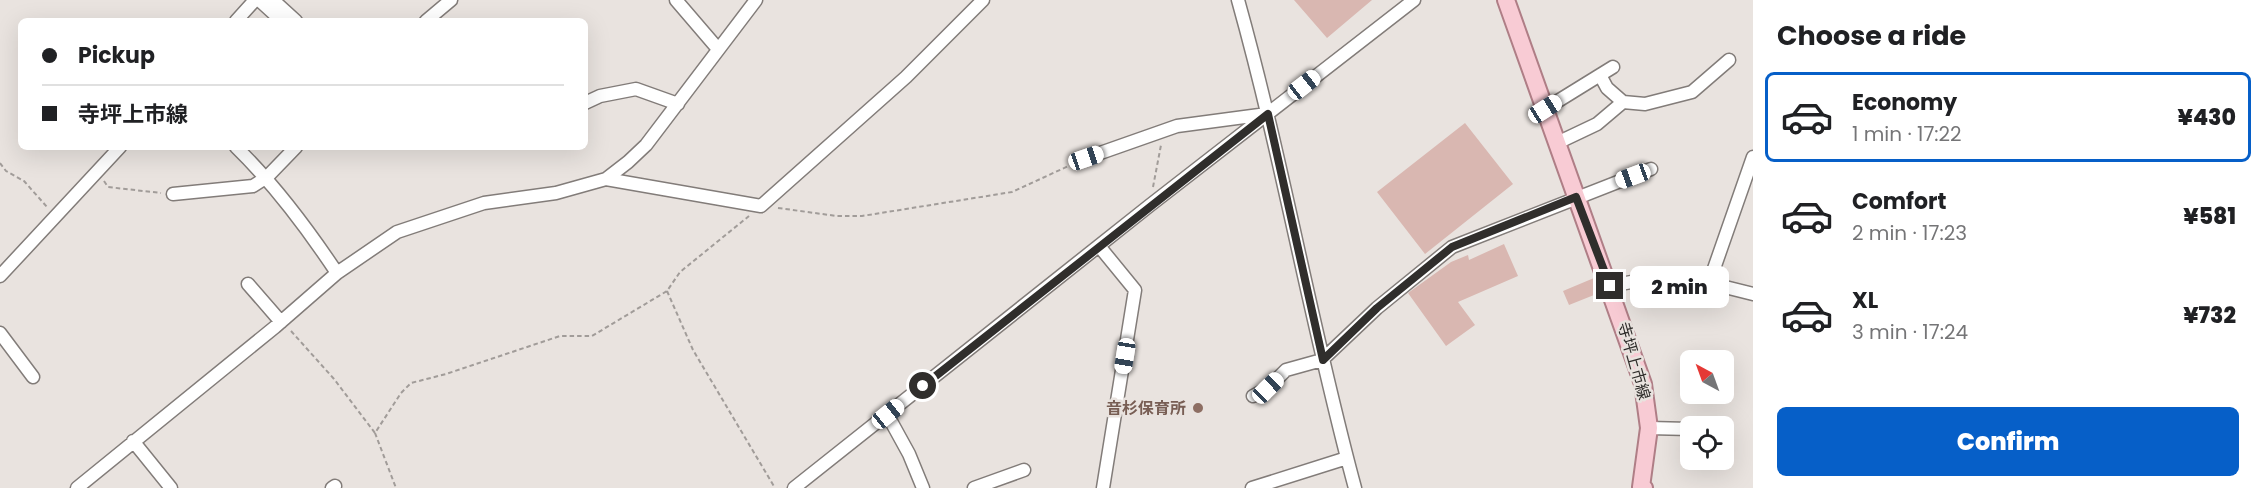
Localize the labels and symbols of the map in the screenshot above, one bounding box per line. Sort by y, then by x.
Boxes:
car [1284,67,1324,103]
car [1525,92,1565,126]
car [1066,144,1106,172]
car [1613,161,1653,191]
callout: 2 min [1631,265,1730,307]
route end [1596,272,1623,299]
street label: 寺坪上市線 [1612,319,1656,403]
car [1113,337,1137,375]
north arrow [1680,350,1734,404]
car [1249,369,1287,407]
route start [909,372,936,399]
car [868,396,908,432]
place label: 音杉保育所 [1106,397,1186,420]
marker: 音杉保育所 [1191,401,1205,415]

